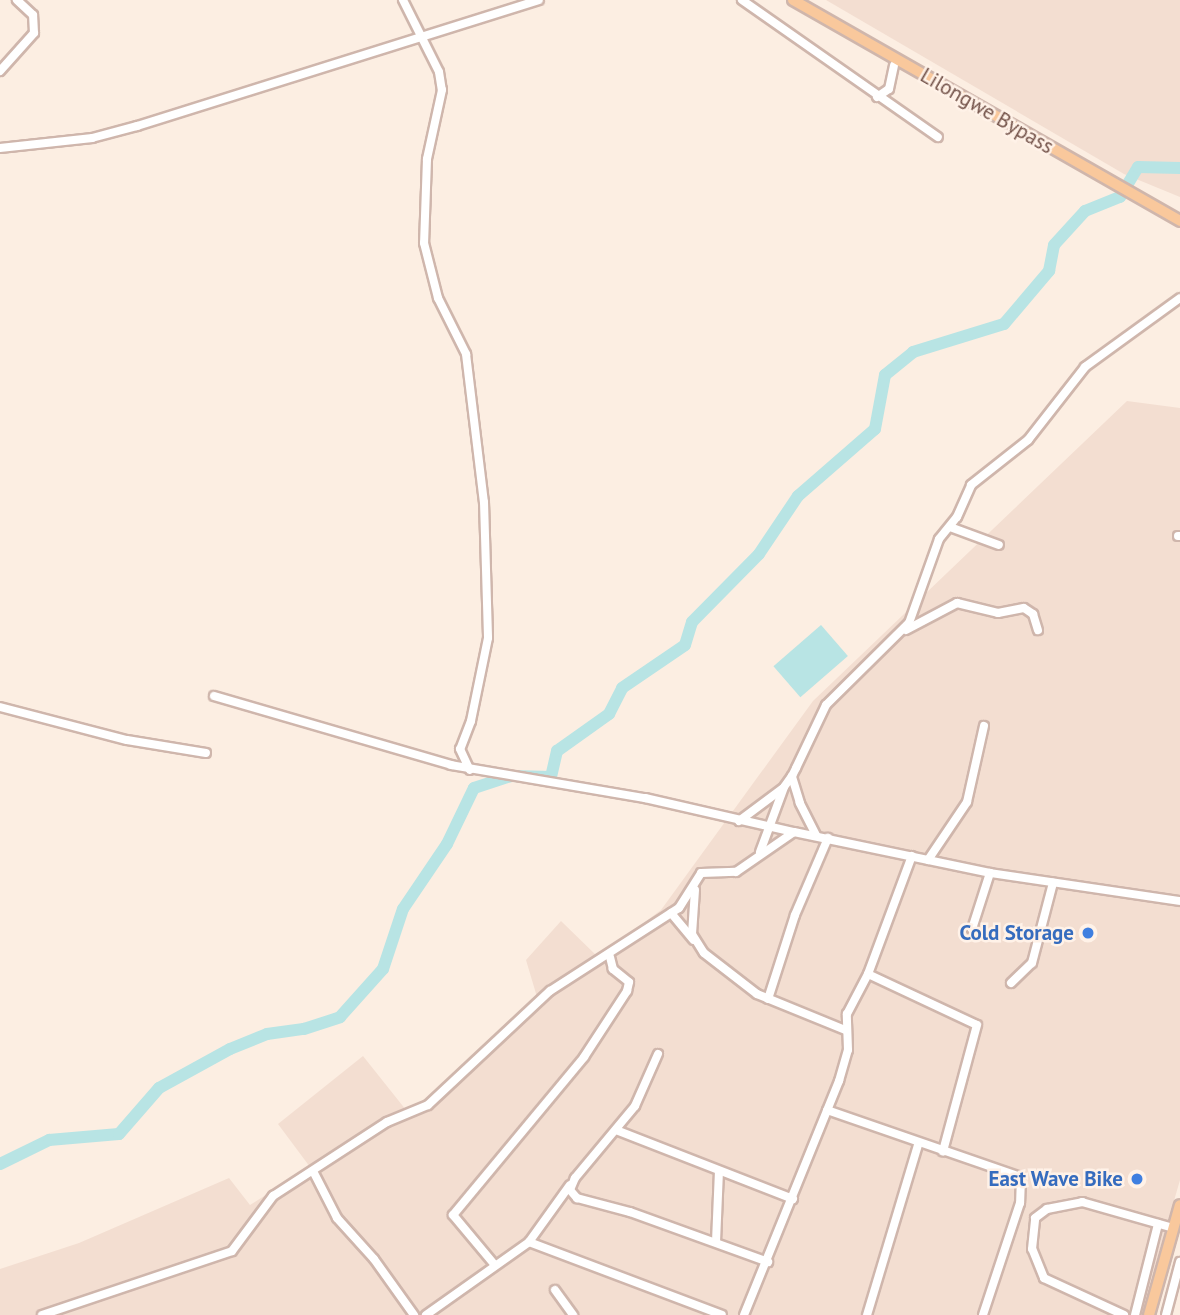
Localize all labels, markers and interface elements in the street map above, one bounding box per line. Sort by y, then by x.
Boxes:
street label: Lilongwe Bypass [916,63,1058,159]
place label: Cold Storage [960,920,1074,946]
marker: Cold Storage [1080,925,1096,941]
place label: East Wave Bike [988,1166,1123,1192]
marker: East Wave Bike [1129,1171,1145,1187]

